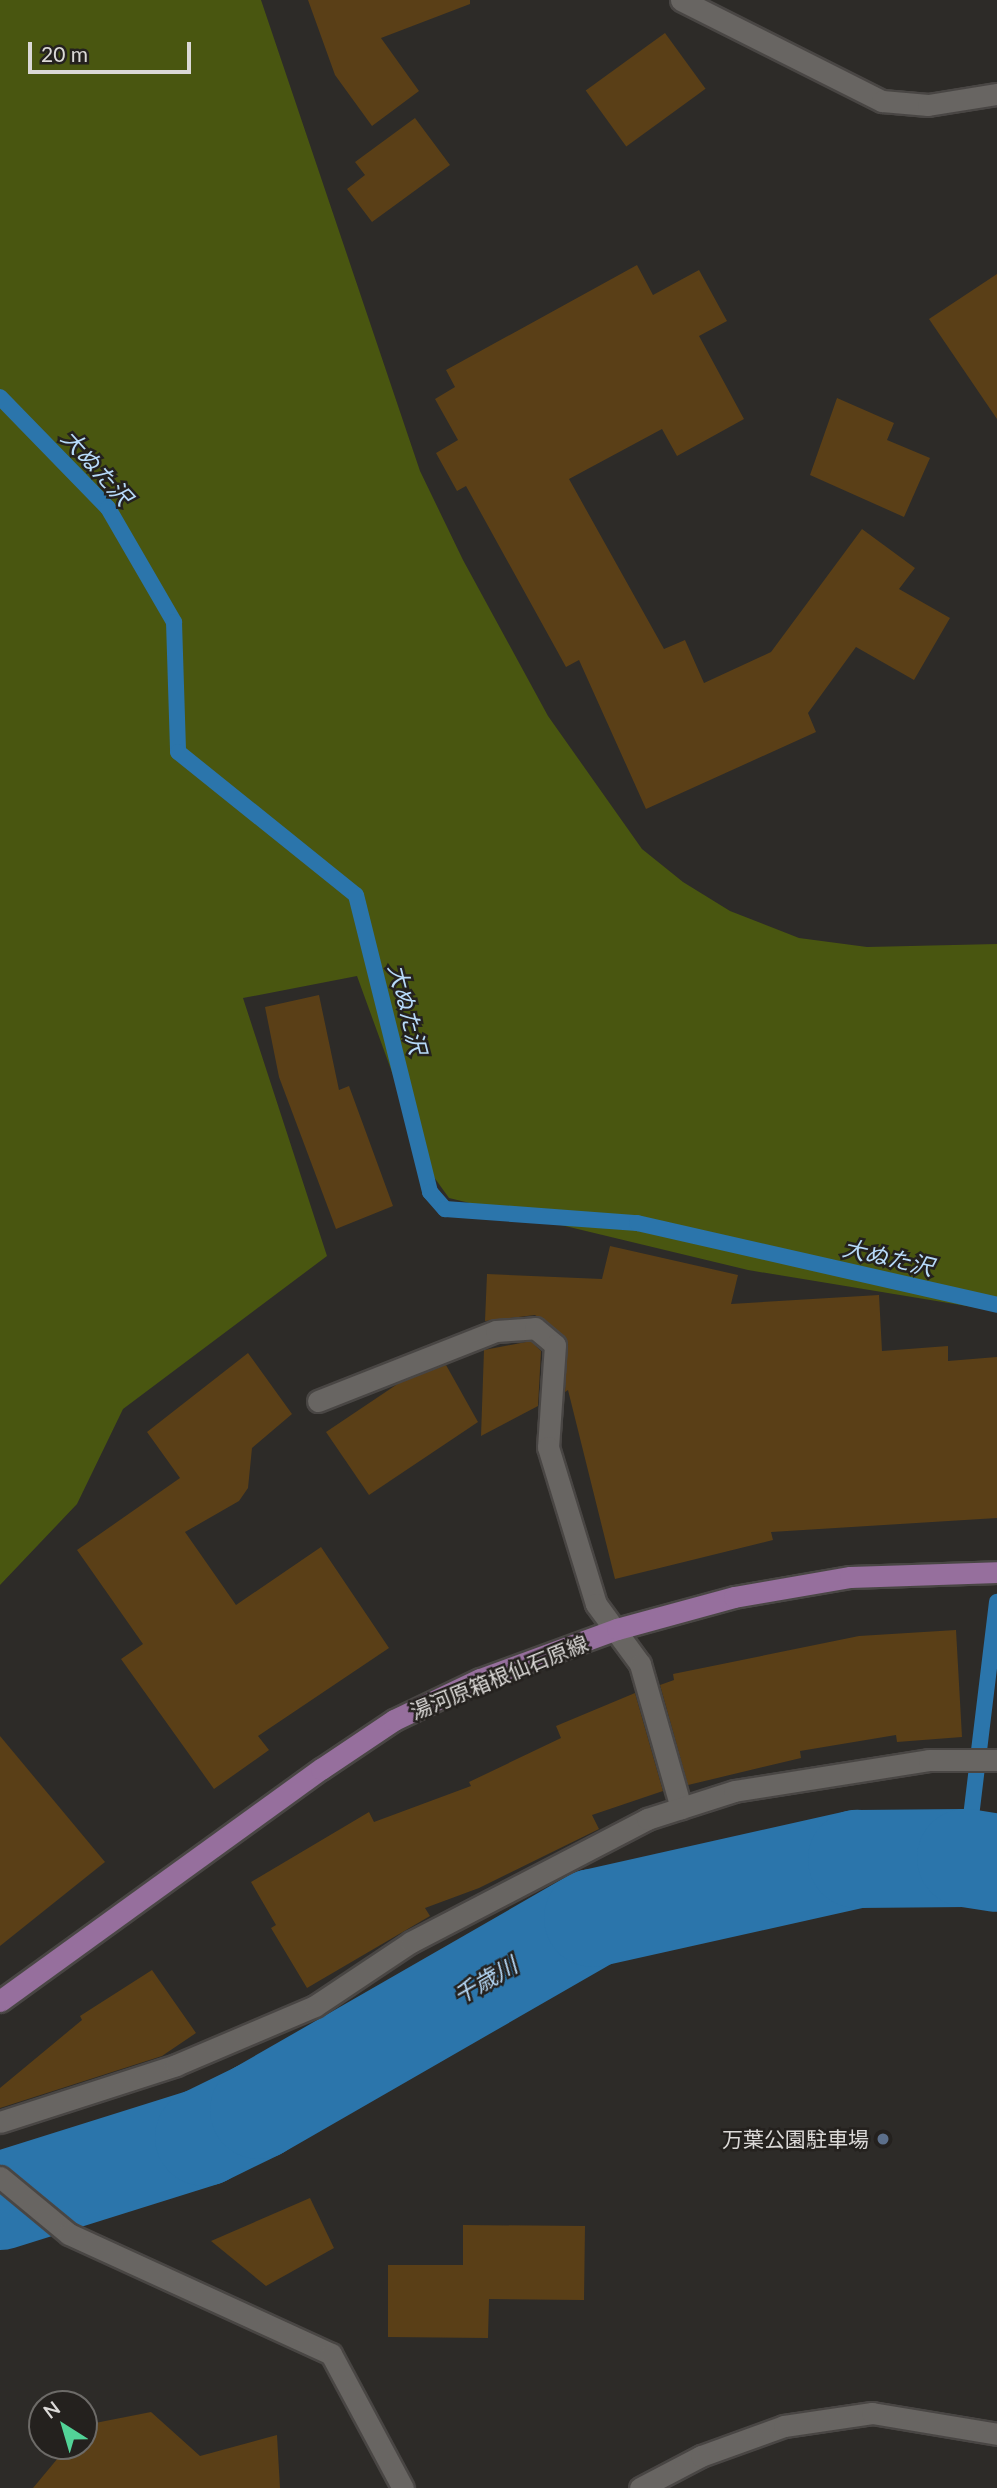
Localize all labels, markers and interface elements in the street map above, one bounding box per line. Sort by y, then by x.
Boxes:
scale bar [32,28,194,72]
text: 20 m [41,41,88,66]
water label: 大ぬた沢 [56,424,138,510]
water label: 大ぬた沢 [383,961,433,1057]
water label: 大ぬた沢 [840,1233,936,1281]
street label: 湯河原箱根仙石原線 [407,1630,591,1724]
water label: 千歳川 [448,1951,522,2009]
place label: 万葉公園駐車場 [722,2126,869,2152]
marker: 万葉公園駐車場 [875,2131,891,2147]
north arrow [28,2390,98,2460]
text: N [38,2396,64,2423]

